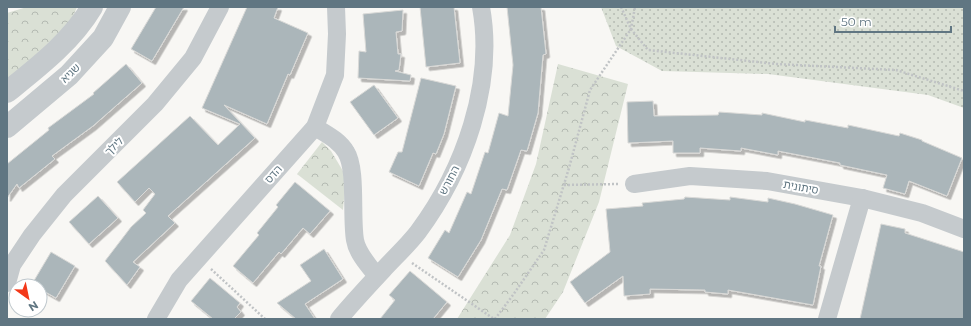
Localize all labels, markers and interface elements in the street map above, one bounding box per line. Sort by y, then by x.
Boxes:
scale bar [835,8,951,34]
text: 50 m [841,14,872,29]
street label: שגיא [57,60,83,86]
street label: לילך [102,134,126,158]
street label: הדס [261,162,285,186]
street label: החורש [436,163,463,197]
street label: סיתונית [782,177,820,197]
north arrow [8,278,48,318]
text: N [26,298,41,315]

